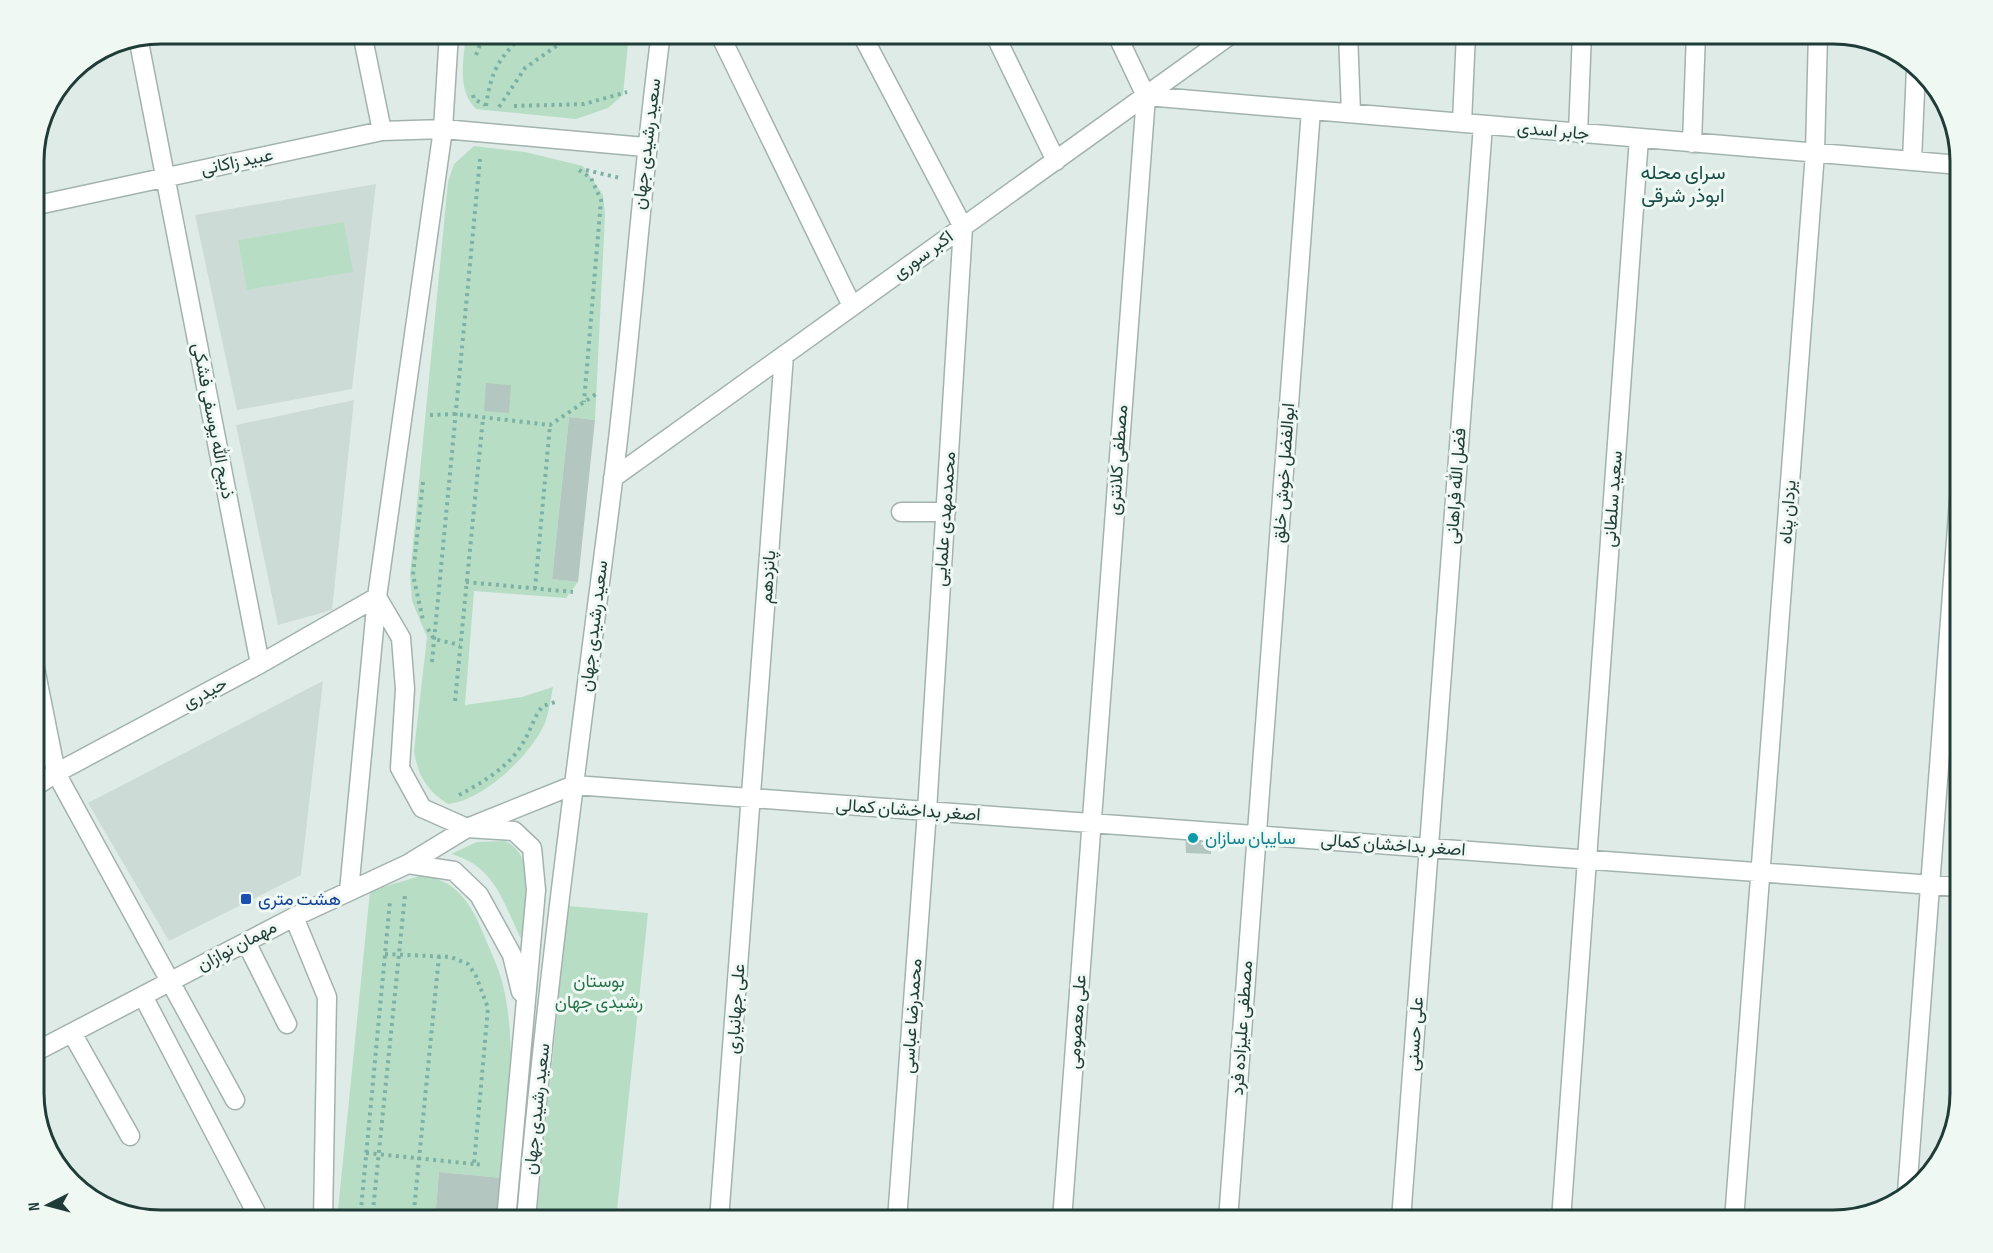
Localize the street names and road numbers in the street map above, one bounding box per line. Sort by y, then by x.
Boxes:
street label: سعید رشیدی جهان [629,77,665,211]
street label: جابر اسدی [1516,117,1590,145]
street label: عبید زاکانی [199,144,275,180]
street label: اکبر سوری [889,226,957,284]
street label: ذبیح الله یوسفی فشکی [187,341,239,501]
street label: ابوالفضل خوش خلق [1269,402,1299,544]
street label: مصطفی کلانتری [1104,404,1132,516]
street label: فضل الله فراهانی [1440,427,1471,545]
street label: سعید سلطانی [1599,450,1627,548]
street label: محمدمهدی علمایی [930,451,960,587]
street label: یزدان پناه [1775,479,1802,545]
street label: پانزدهم [756,550,781,605]
street label: سعید رشیدی جهان [576,559,612,693]
street label: حیدری [179,673,231,713]
street label: اصغر بداخشان کمالی [835,794,981,826]
street label: اصغر بداخشان کمالی [1320,829,1466,861]
street label: مهمان نوازان [194,916,280,976]
street label: محمدرضا عباسی [898,958,926,1074]
street label: مصطفی علیزاده فرد [1227,960,1257,1096]
street label: علی جهانیاری [722,963,750,1055]
street label: علی معصومی [1063,974,1091,1070]
street label: علی حسنی [1402,996,1428,1072]
street label: سعید رشیدی جهان [520,1042,554,1176]

